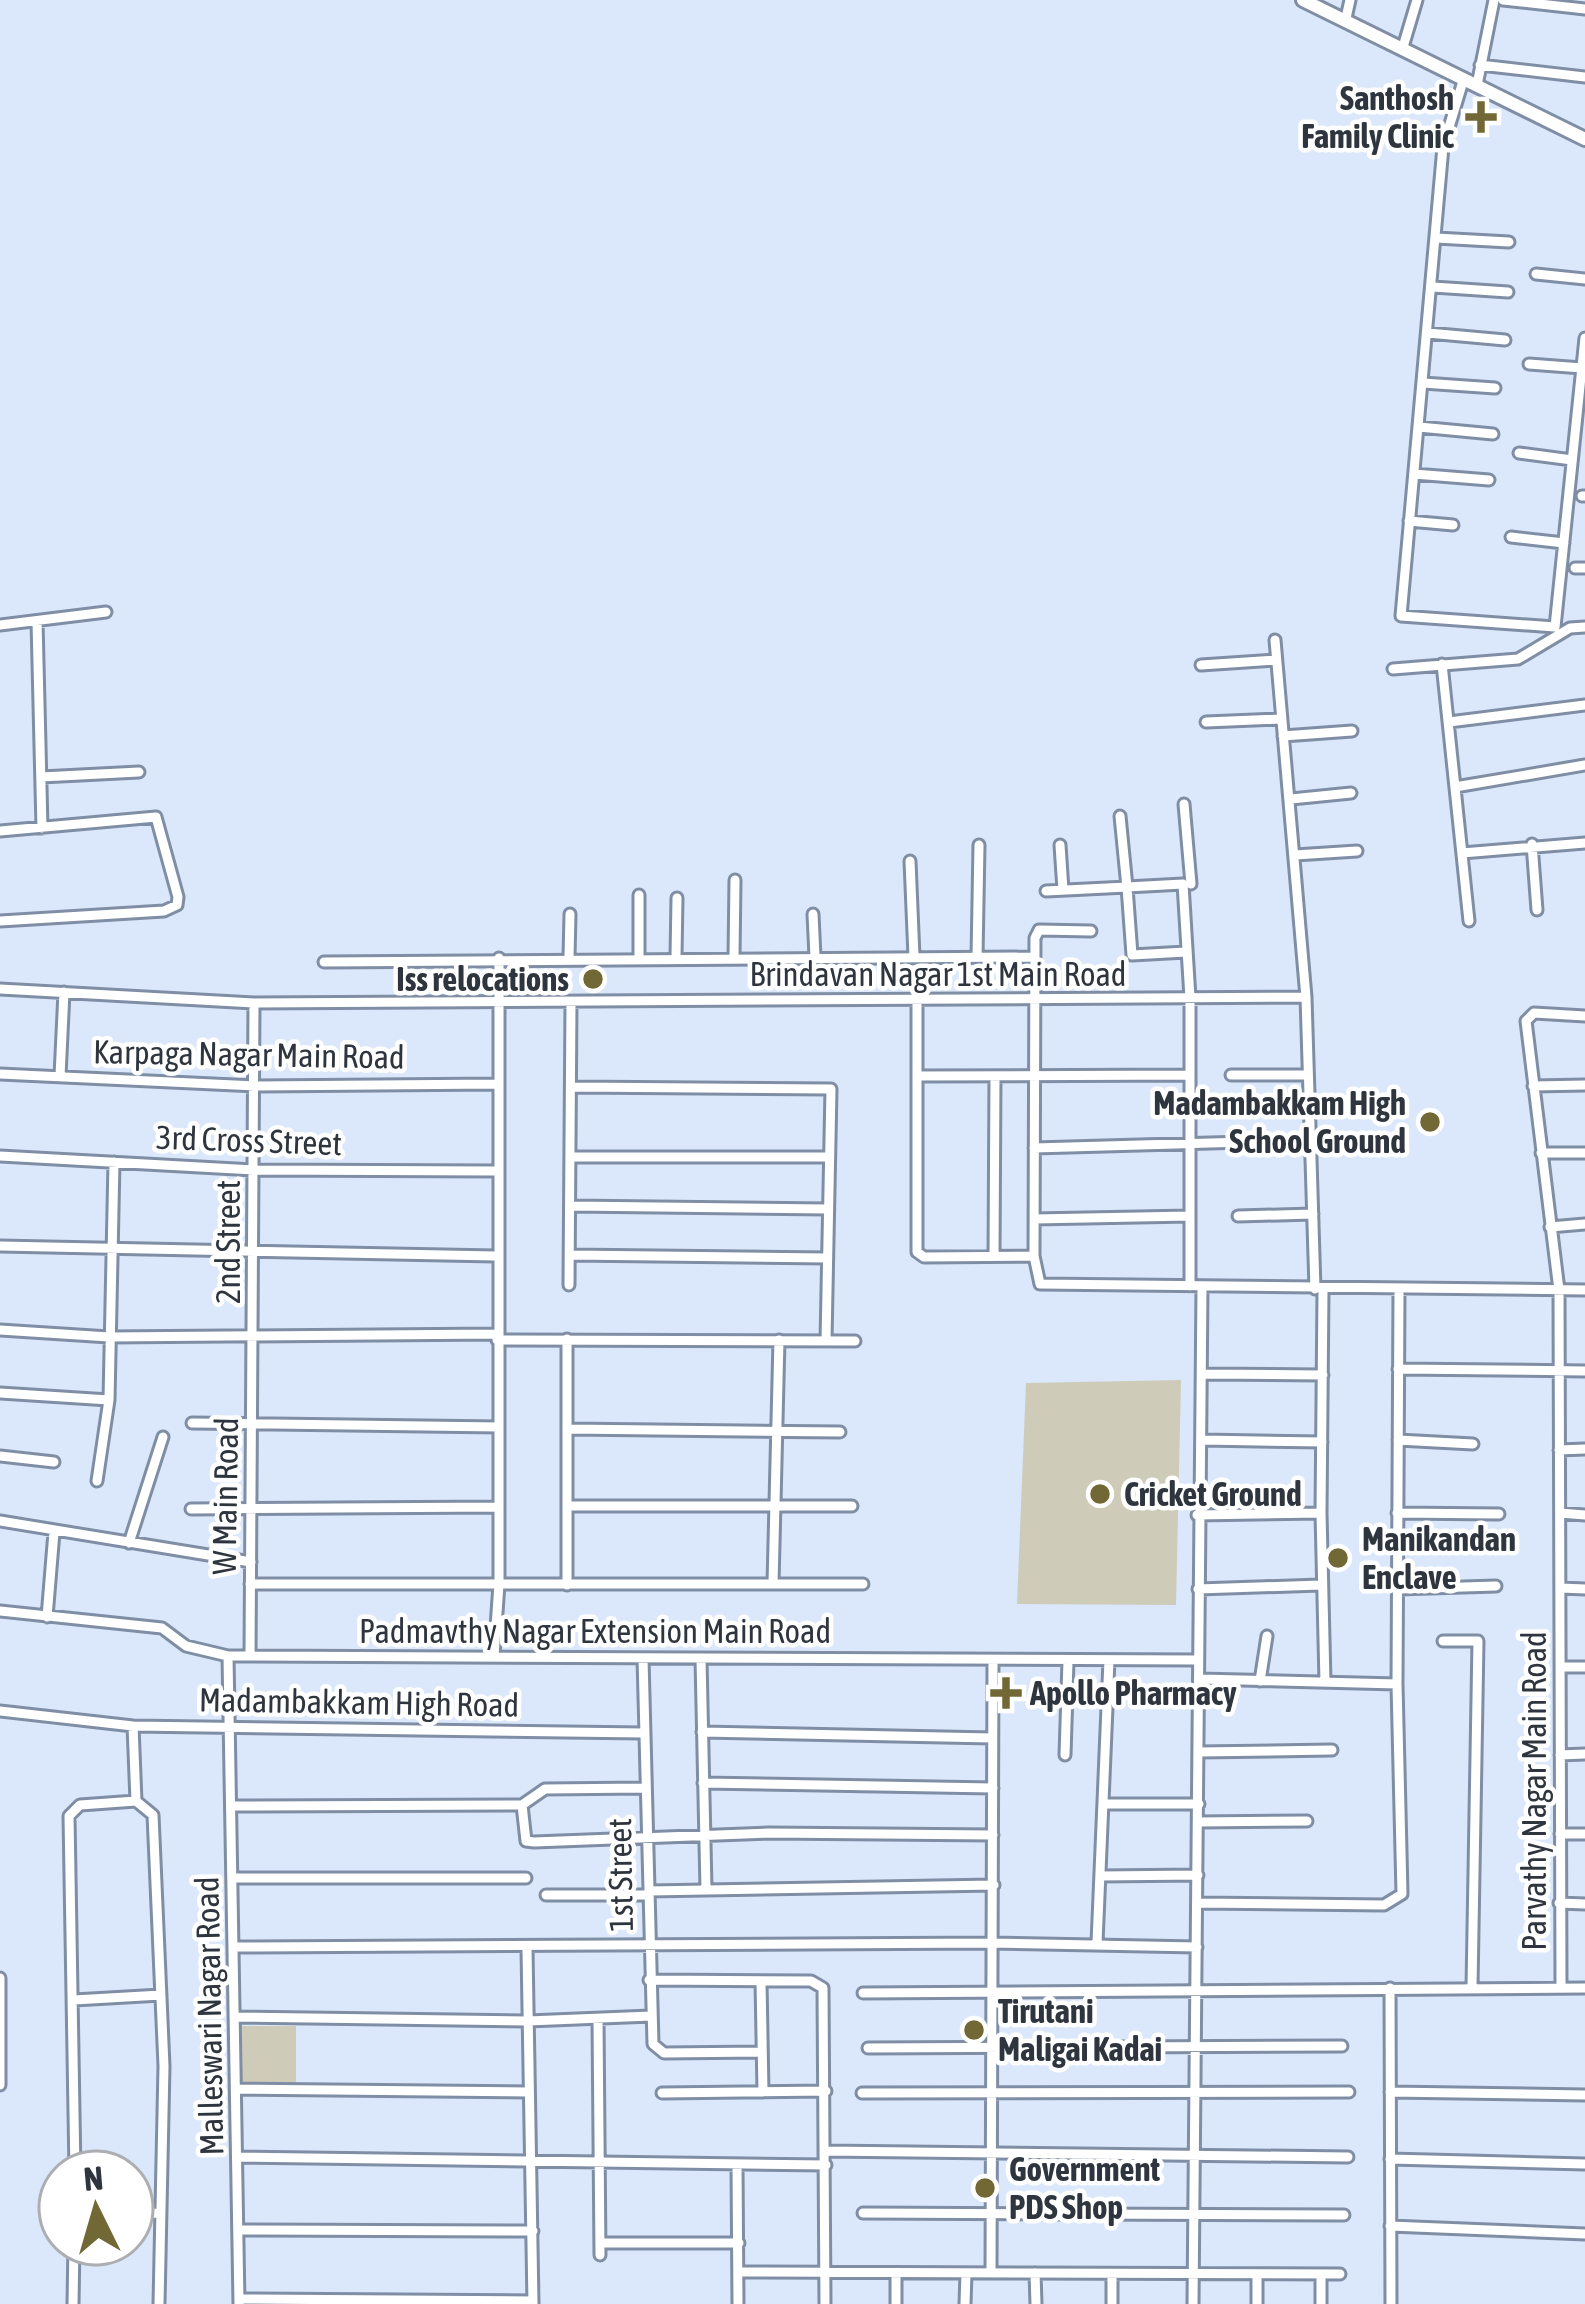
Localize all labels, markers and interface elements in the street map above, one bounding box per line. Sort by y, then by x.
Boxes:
place label: Santhosh Family Clinic [1301,79,1455,155]
marker: Santhosh Family Clinic [1465,101,1497,133]
street label: Brindavan Nagar 1st Main Road [750,955,1126,993]
place label: Iss relocations [396,960,569,998]
marker: Iss relocations [580,966,606,992]
street label: Karpaga Nagar Main Road [93,1032,405,1076]
place label: Madambakkam High School Ground [1153,1084,1406,1160]
marker: Madambakkam High School Ground [1417,1109,1443,1135]
street label: 3rd Cross Street [156,1118,342,1162]
street label: 2nd Street [209,1180,247,1304]
street label: W Main Road [205,1417,245,1575]
place label: Cricket Ground [1124,1475,1302,1513]
marker: Cricket Ground [1087,1481,1113,1507]
place label: Manikandan Enclave [1362,1520,1516,1596]
marker: Manikandan Enclave [1325,1545,1351,1571]
street label: Padmavthy Nagar Extension Main Road [359,1612,831,1650]
street label: Parvathy Nagar Main Road [1515,1631,1553,1951]
place label: Apollo Pharmacy [1029,1674,1237,1712]
street label: Madambakkam High Road [199,1680,519,1724]
marker: Apollo Pharmacy [993,1680,1019,1706]
street label: 1st Street [600,1818,640,1932]
street label: Malleswari Nagar Road [188,1876,230,2156]
place label: Tirutani Maligai Kadai [998,1992,1162,2068]
marker: Tirutani Maligai Kadai [961,2017,987,2043]
north arrow [36,2148,156,2268]
place label: Government PDS Shop [1009,2150,1160,2226]
text: N [82,2158,105,2198]
marker: Government PDS Shop [972,2175,998,2201]

